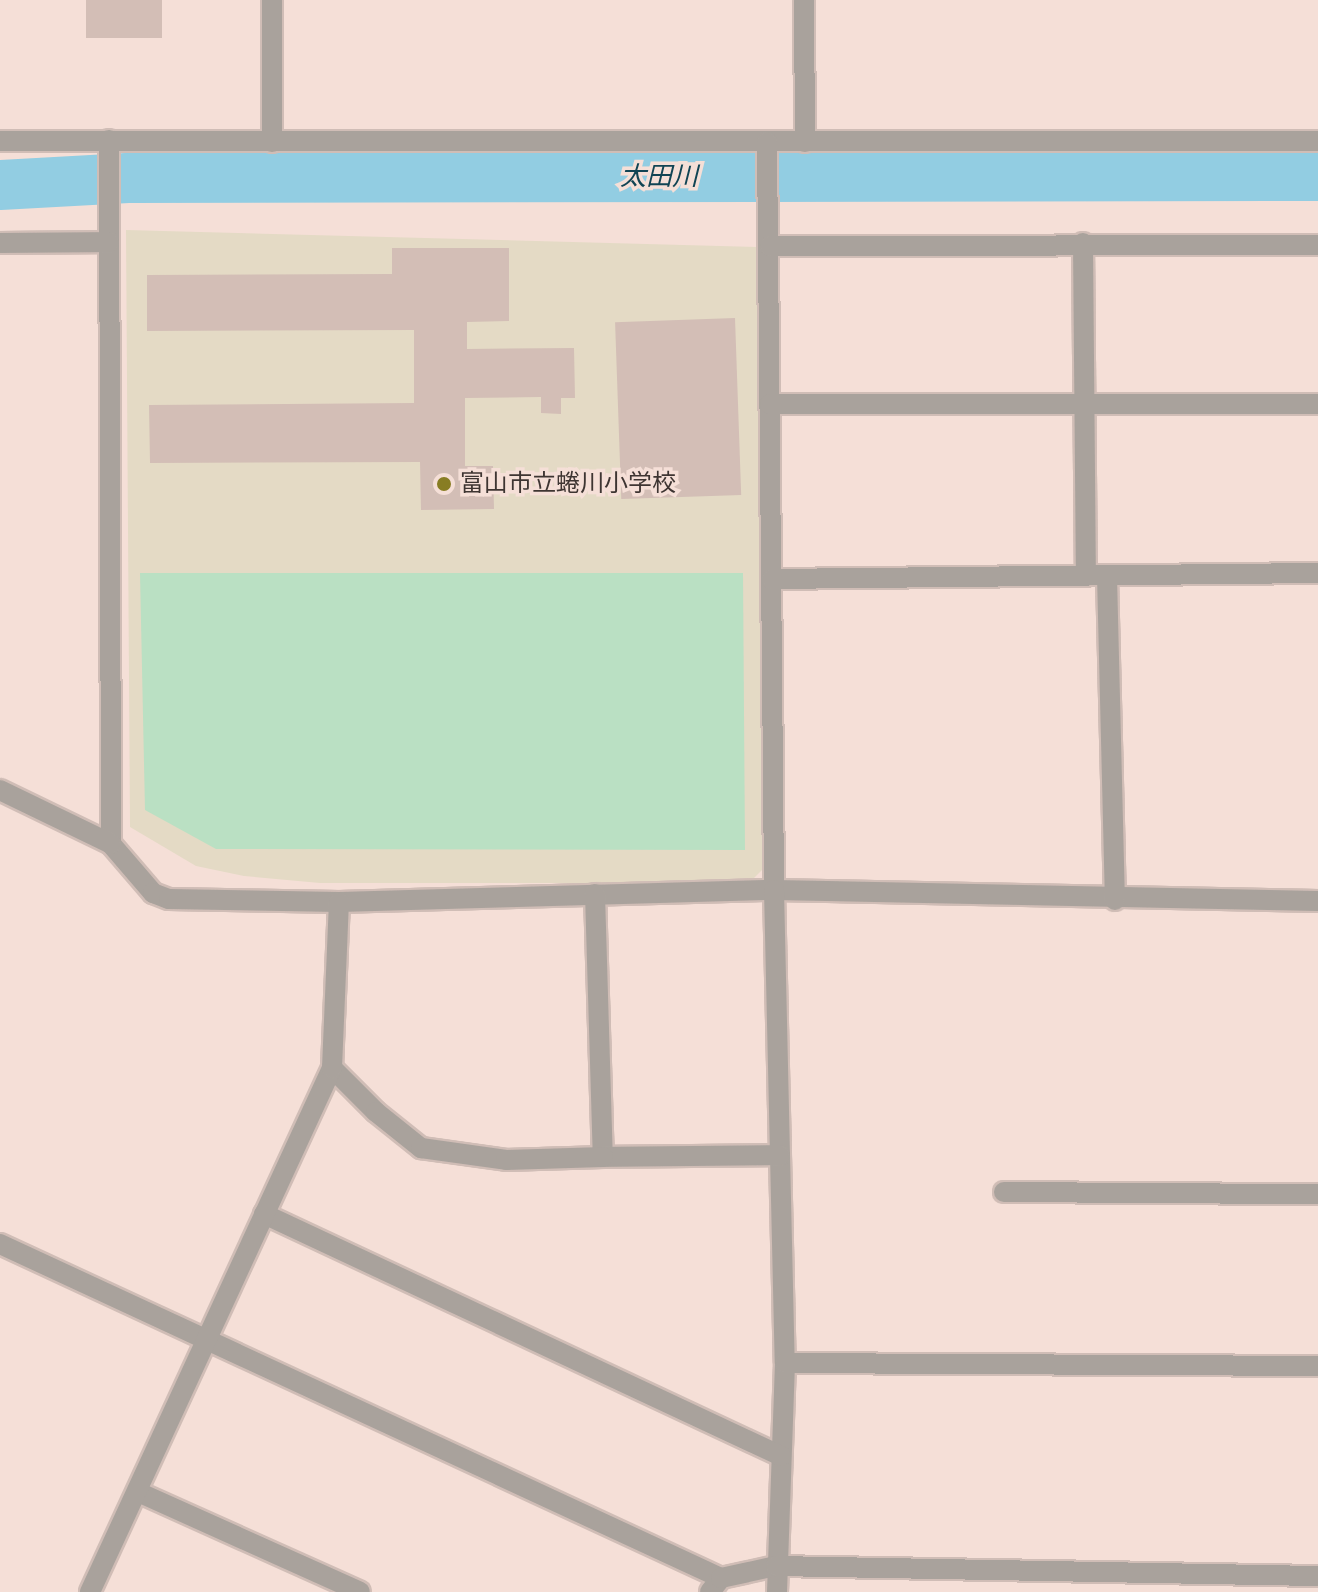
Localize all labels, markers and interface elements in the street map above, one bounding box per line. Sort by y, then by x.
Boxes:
water label: 太田川 [620,161,698,193]
place label: 富山市立蜷川小学校 [460,470,676,498]
marker: 富山市立蜷川小学校 [435,475,453,493]

